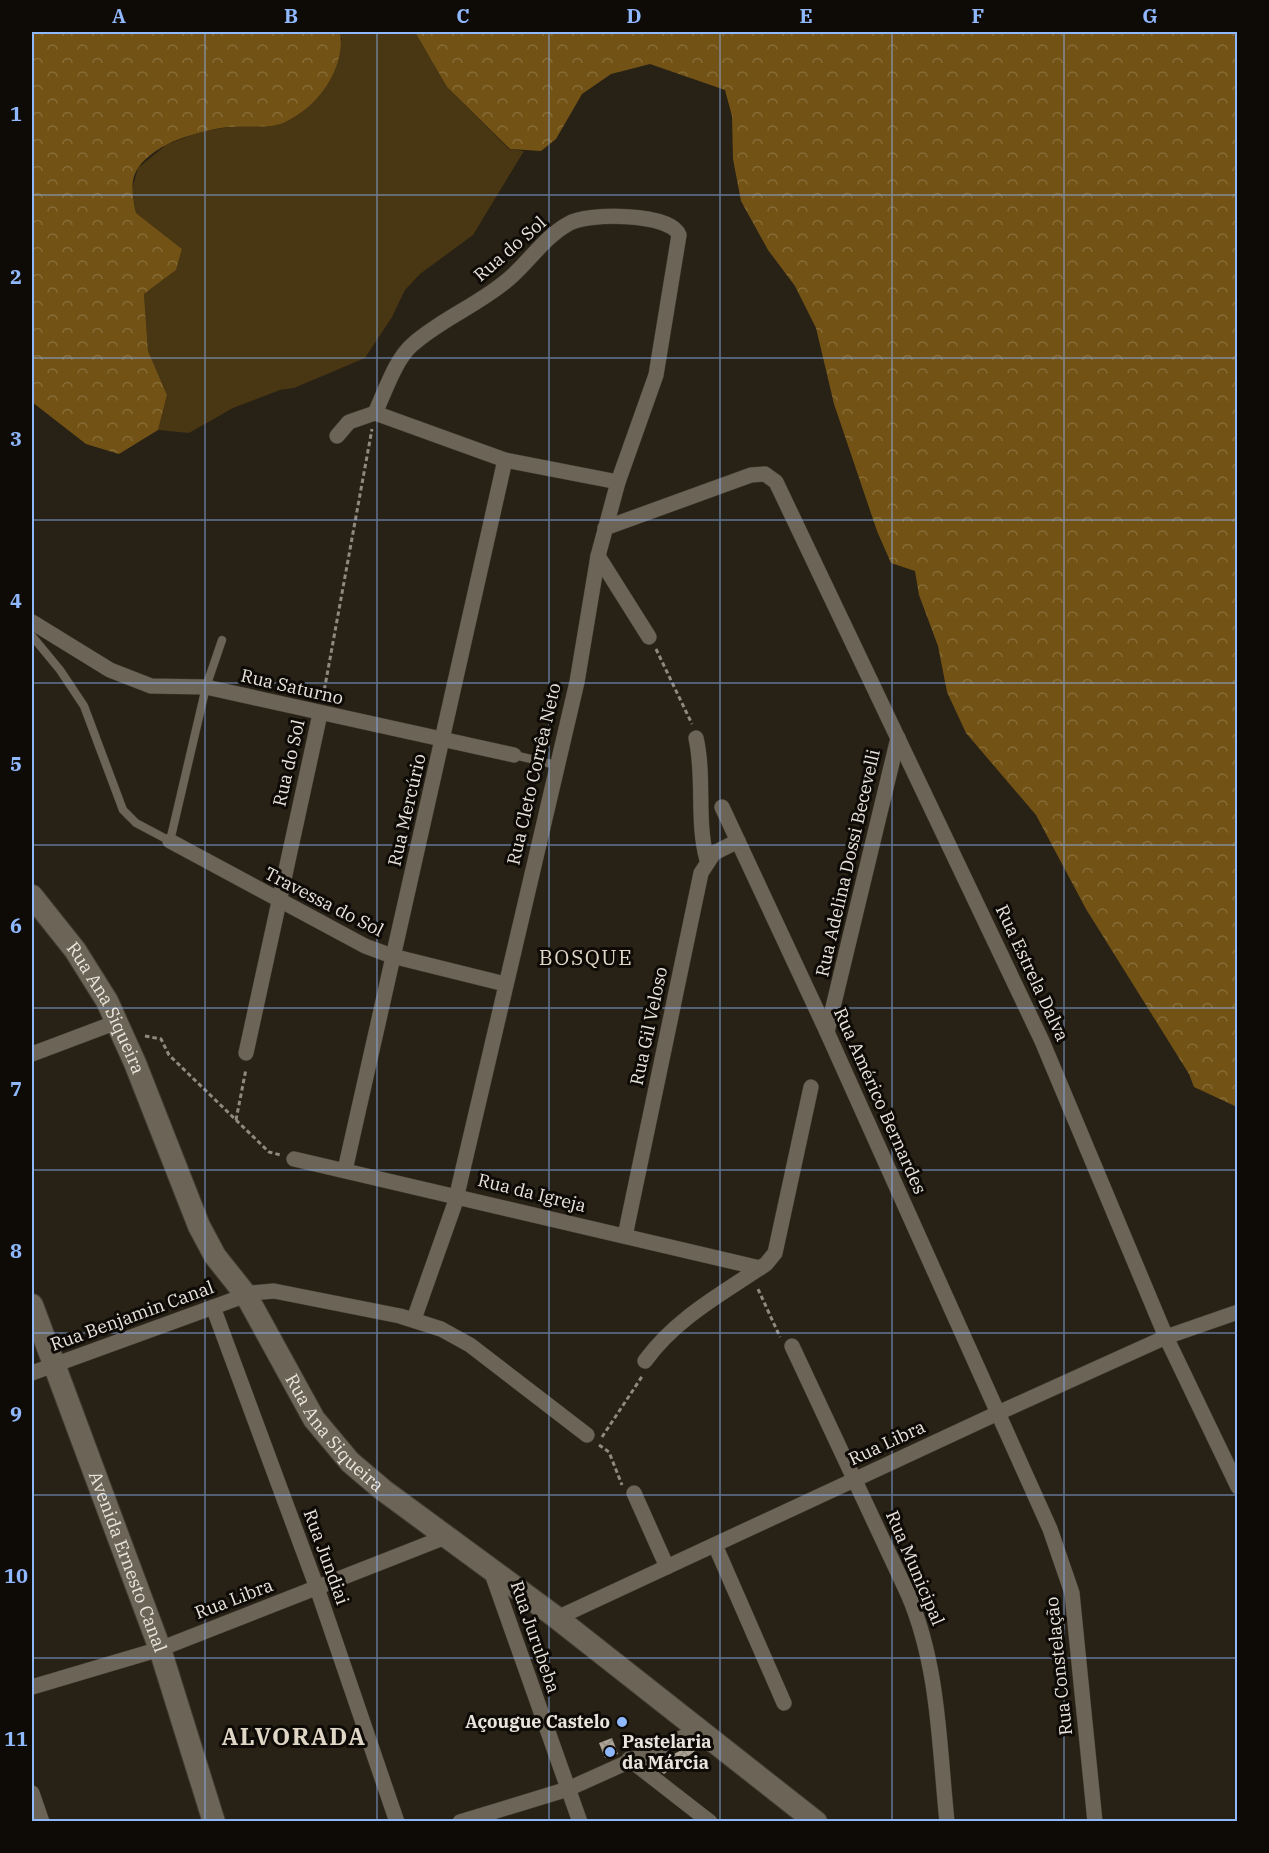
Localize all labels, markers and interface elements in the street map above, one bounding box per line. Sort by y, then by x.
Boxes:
text: A [112,2,126,29]
text: B [284,2,298,29]
text: C [456,2,470,29]
text: D [626,2,642,29]
text: E [799,2,813,29]
text: F [972,2,984,29]
text: G [1142,2,1158,29]
text: 1 [10,100,22,127]
street label: Rua do Sol [469,211,551,286]
text: 2 [10,263,22,290]
text: 3 [10,425,22,452]
text: 4 [10,587,22,614]
street label: Rua Saturno [239,664,346,709]
street label: Rua Cleto Corrêa Neto [501,681,566,867]
street label: Rua do Sol [267,717,310,809]
street label: Rua Adelina Dossi Becevelli [810,747,885,979]
text: 5 [10,750,22,777]
street label: Rua Mercúrio [382,751,431,868]
street label: Travessa do Sol [261,862,388,942]
street label: Rua Estrela Dalva [991,901,1074,1045]
text: 6 [10,912,22,939]
street label: Rua Ana Siqueira [62,937,150,1077]
district label: BOSQUE [539,943,633,971]
street label: Rua Gil Veloso [625,965,672,1087]
street label: Rua Américo Bernardes [829,1004,932,1198]
text: 7 [10,1075,22,1102]
street label: Rua da Igreja [475,1168,589,1217]
text: 8 [10,1237,22,1264]
street label: Rua Benjamin Canal [47,1275,217,1356]
street label: Rua Ana Siqueira [280,1370,389,1497]
text: 9 [10,1400,22,1427]
street label: Rua Libra [845,1415,929,1470]
street label: Avenida Ernesto Canal [84,1468,172,1655]
street label: Rua Jundiai [299,1506,354,1608]
street label: Rua Municipal [881,1507,950,1629]
text: 10 [4,1562,28,1589]
street label: Rua Libra [191,1573,276,1624]
street label: Rua Jurubeba [506,1578,565,1696]
street label: Rua Constelação [1040,1596,1077,1737]
place label: Açougue Castelo [465,1710,610,1733]
marker: Açougue Castelo [615,1715,629,1729]
district label: ALVORADA [221,1720,367,1752]
text: 11 [4,1725,28,1752]
place label: Pastelaria da Márcia [622,1730,712,1774]
marker: Pastelaria da Márcia [603,1745,617,1759]

